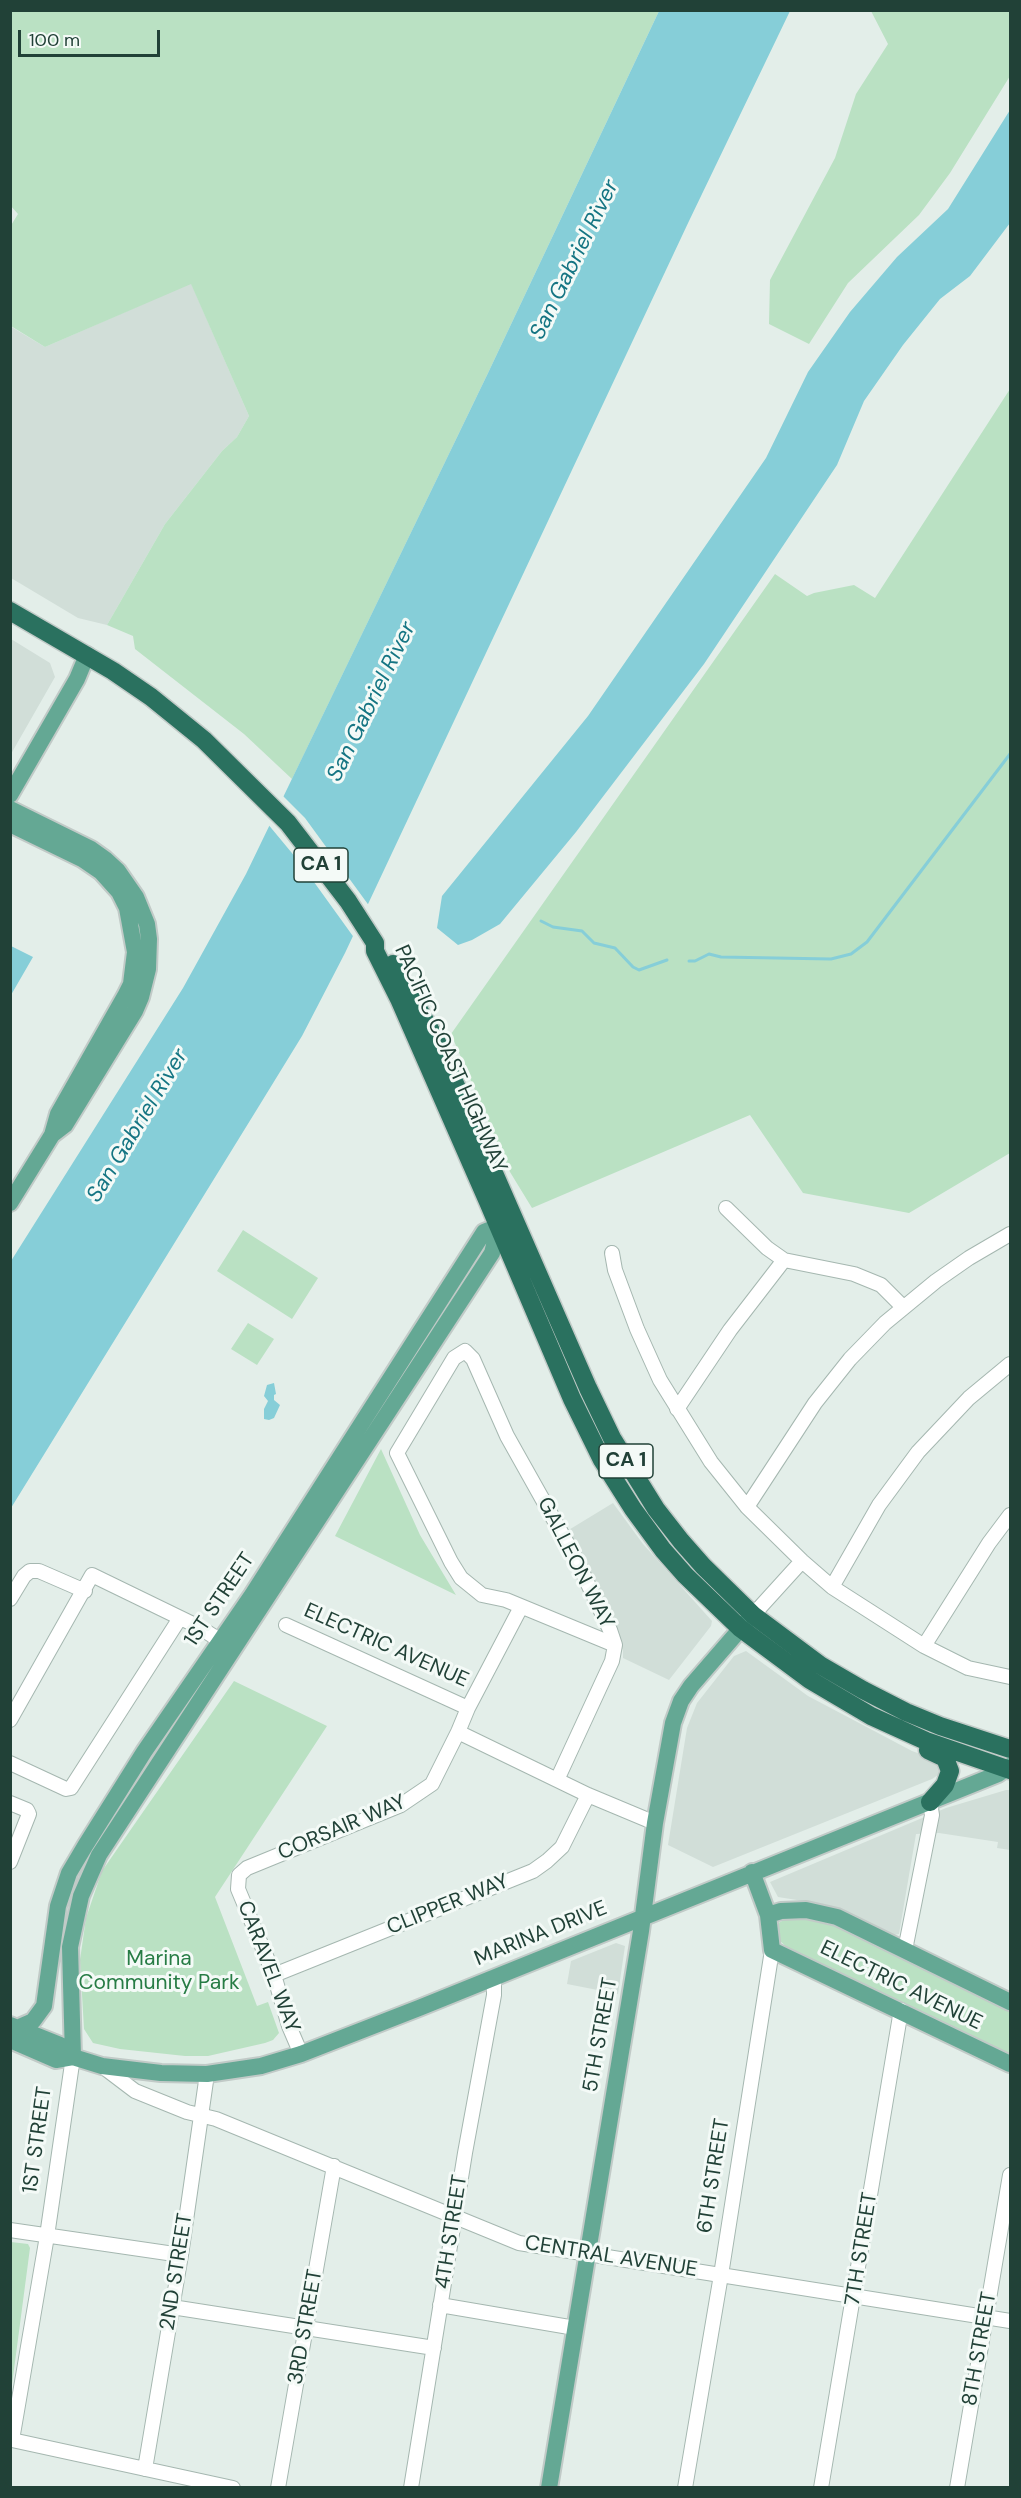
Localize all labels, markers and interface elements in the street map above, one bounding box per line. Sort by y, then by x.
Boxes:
scale bar [21,18,164,56]
text: 100 m [29,28,80,52]
water label: San Gabriel River [525,176,625,344]
water label: San Gabriel River [322,618,422,786]
road number: CA 1 [294,848,348,882]
street label: PACIFIC COAST HIGHWAY [388,941,512,1177]
water label: San Gabriel River [82,1045,194,1207]
road number: CA 1 [599,1444,653,1478]
street label: GALLEON WAY [531,1493,619,1633]
street label: 1ST STREET [180,1548,260,1652]
street label: ELECTRIC AVENUE [300,1598,472,1694]
street label: CORSAIR WAY [274,1790,410,1866]
street label: CLIPPER WAY [384,1869,512,1941]
street label: MARINA DRIVE [471,1896,611,1972]
street label: CARAVEL WAY [231,1898,305,2036]
street label: ELECTRIC AVENUE [816,1936,986,2036]
park label: Marina Community Park [78,1946,240,1996]
street label: 5TH STREET [579,1976,623,2094]
street label: 1ST STREET [18,2085,58,2195]
street label: 6TH STREET [693,2117,735,2235]
street label: 4TH STREET [431,2173,473,2291]
street label: 7TH STREET [841,2190,883,2308]
street label: 2ND STREET [155,2212,199,2332]
street label: CENTRAL AVENUE [523,2231,699,2283]
street label: 3RD STREET [283,2267,329,2387]
street label: 8TH STREET [958,2290,1002,2408]

